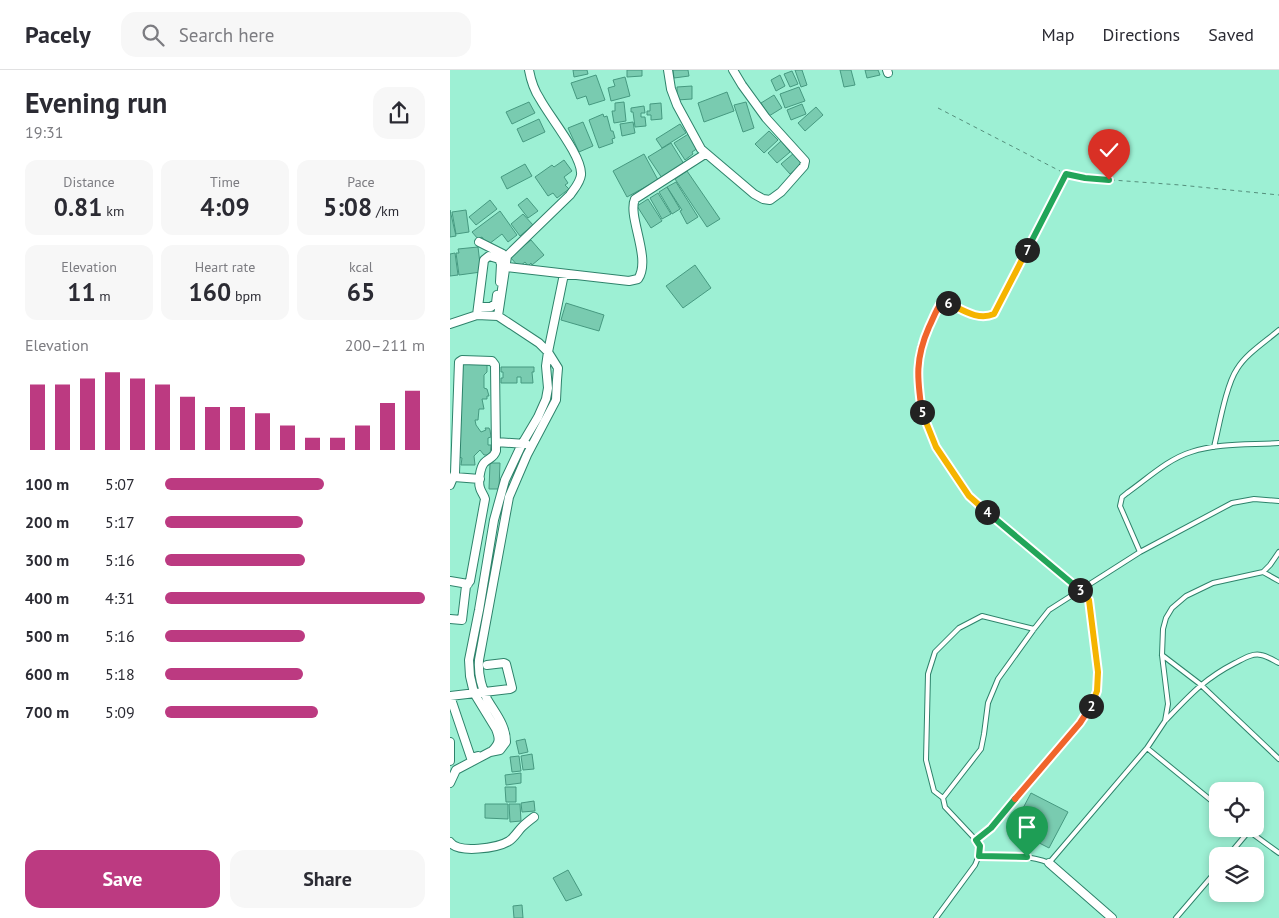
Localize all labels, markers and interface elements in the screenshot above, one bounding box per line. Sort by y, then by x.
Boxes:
search box [121,12,471,57]
text: Pacely [25,19,91,50]
icon: search [139,21,167,49]
text: Search here [179,23,274,47]
text: Map [1042,23,1074,46]
text: Directions [1102,23,1180,46]
text: Saved [1208,23,1254,46]
text: Evening run [25,84,167,121]
button: share [373,87,425,139]
text: 19:31 [25,122,63,142]
pin [1088,129,1130,180]
icon: check [1095,136,1123,164]
text: Distance [63,173,115,191]
text: Time [210,173,240,191]
text: Pace [347,173,375,191]
text: 0.81 [54,191,102,223]
text: 4:09 [200,191,250,223]
text: 5:08 [323,191,372,223]
text: km [102,202,124,220]
text: /km [372,202,399,220]
pin: 7 [1014,238,1040,262]
text: 7 [1024,241,1031,259]
text: Elevation [61,258,117,276]
text: Heart rate [195,258,255,276]
text: kcal [349,258,373,276]
text: 11 [67,276,96,308]
text: 160 [189,276,231,308]
text: 65 [347,276,375,308]
text: m [96,287,111,305]
text: bpm [231,287,261,305]
pin: 6 [936,290,960,316]
text: 6 [945,294,952,312]
text: Elevation [25,335,89,355]
text: 200–211 m [345,335,425,355]
pin: 5 [910,400,934,424]
text: 5 [919,403,926,421]
text: 100 m [25,474,69,494]
text: 5:07 [105,474,135,494]
pin: 4 [974,500,1000,524]
text: 4 [984,503,991,521]
text: 200 m [25,512,69,532]
text: 5:17 [105,512,135,532]
text: 300 m [25,550,69,570]
text: 5:16 [105,550,135,570]
pin: 3 [1068,578,1092,602]
text: 3 [1077,581,1084,599]
text: 400 m [25,588,69,608]
text: 4:31 [105,588,135,608]
text: 500 m [25,626,69,646]
text: 5:16 [105,626,135,646]
text: 600 m [25,664,69,684]
text: 5:18 [105,664,135,684]
pin: 2 [1078,694,1104,718]
text: 2 [1088,697,1095,715]
text: 700 m [25,702,69,722]
text: 5:09 [105,702,135,722]
map controls [1209,782,1264,902]
button: locate [1209,782,1264,837]
pin [1006,806,1048,857]
icon: arrive [1013,813,1041,841]
button: layers [1209,847,1264,902]
button: Save [25,850,220,908]
button: Share [230,850,425,908]

